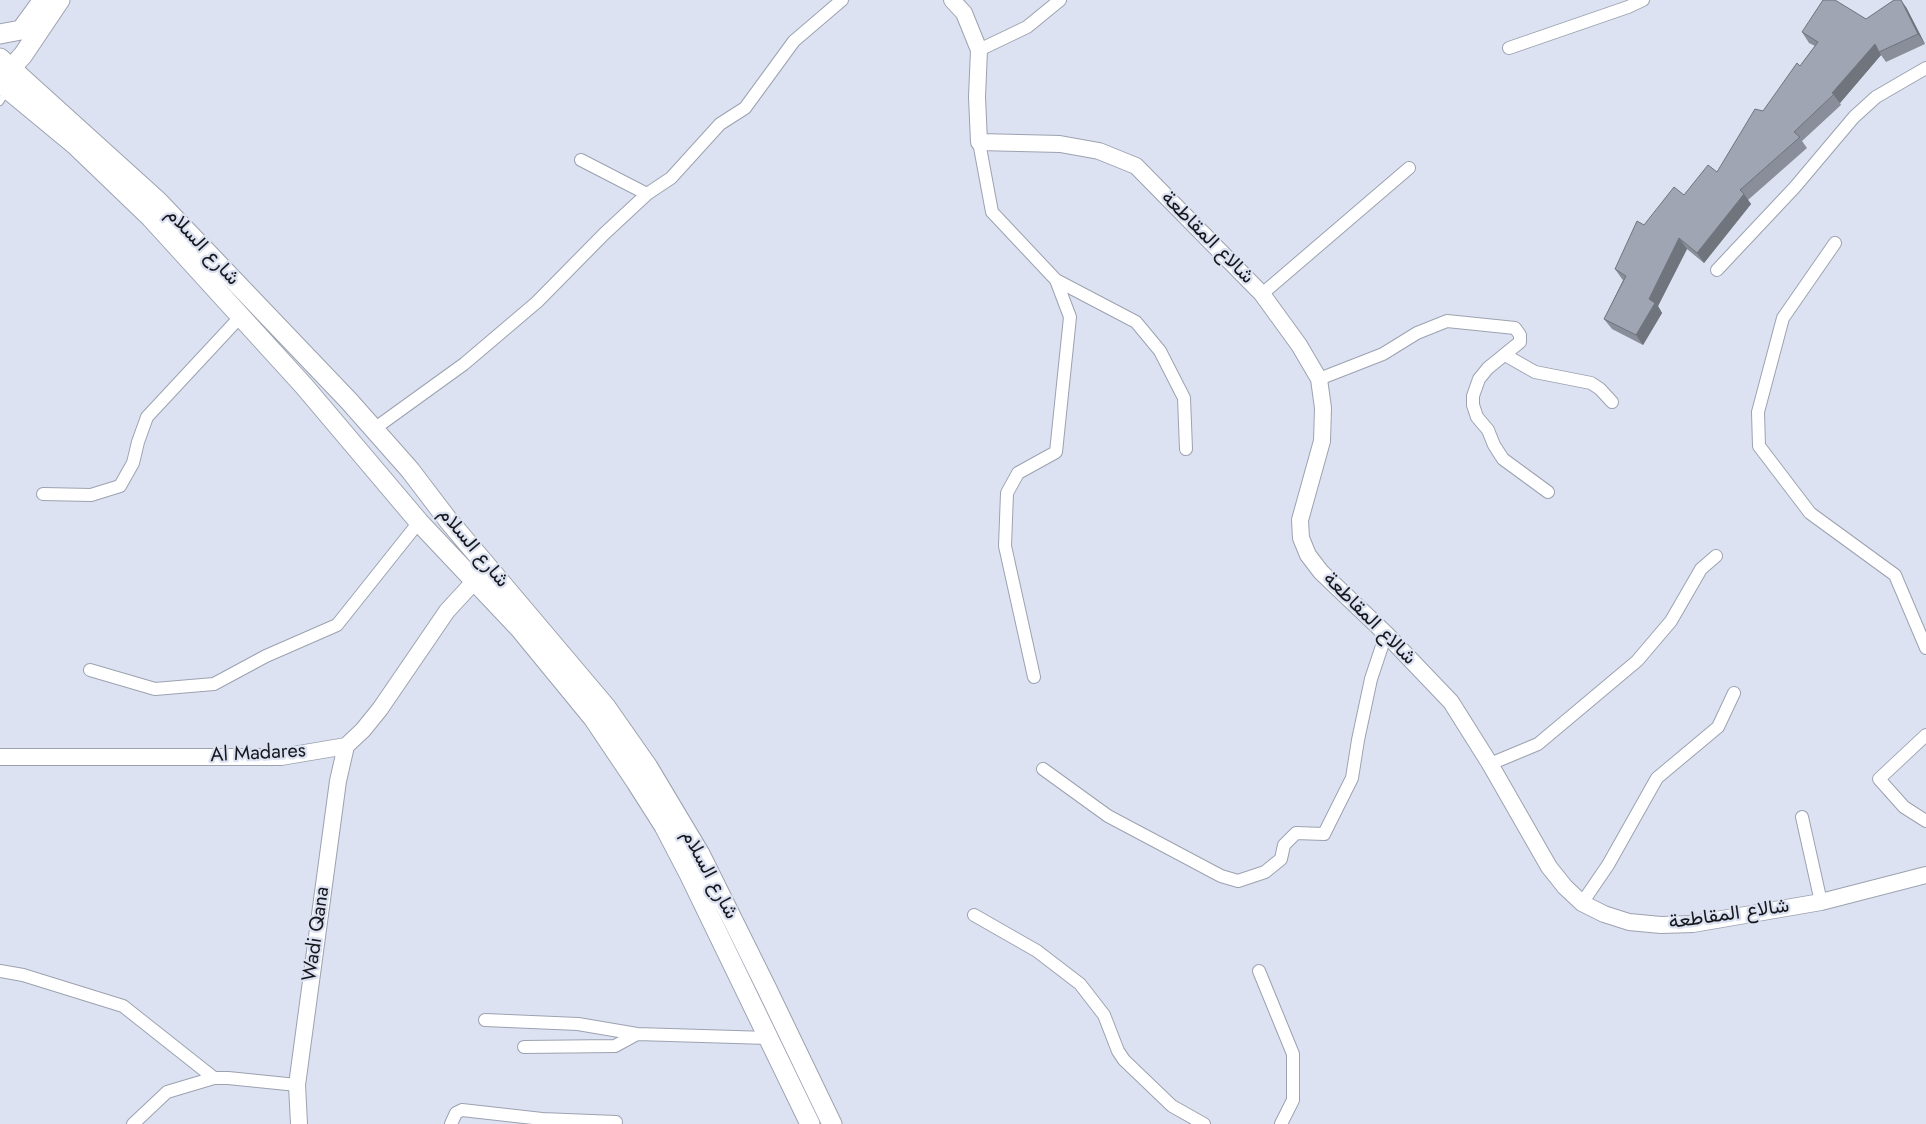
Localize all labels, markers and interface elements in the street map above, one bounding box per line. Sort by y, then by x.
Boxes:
street label: شالاع المقاطعة [1155,186,1259,290]
street label: شارع السلام [160,203,244,291]
street label: شارع السلام [432,503,514,593]
street label: شالاع المقاطعة [1317,567,1421,671]
street label: Al Madares [210,740,306,768]
street label: شارع السلام [676,826,742,924]
street label: Wadi Qana [298,885,336,983]
street label: شالاع المقاطعة [1667,895,1791,935]

